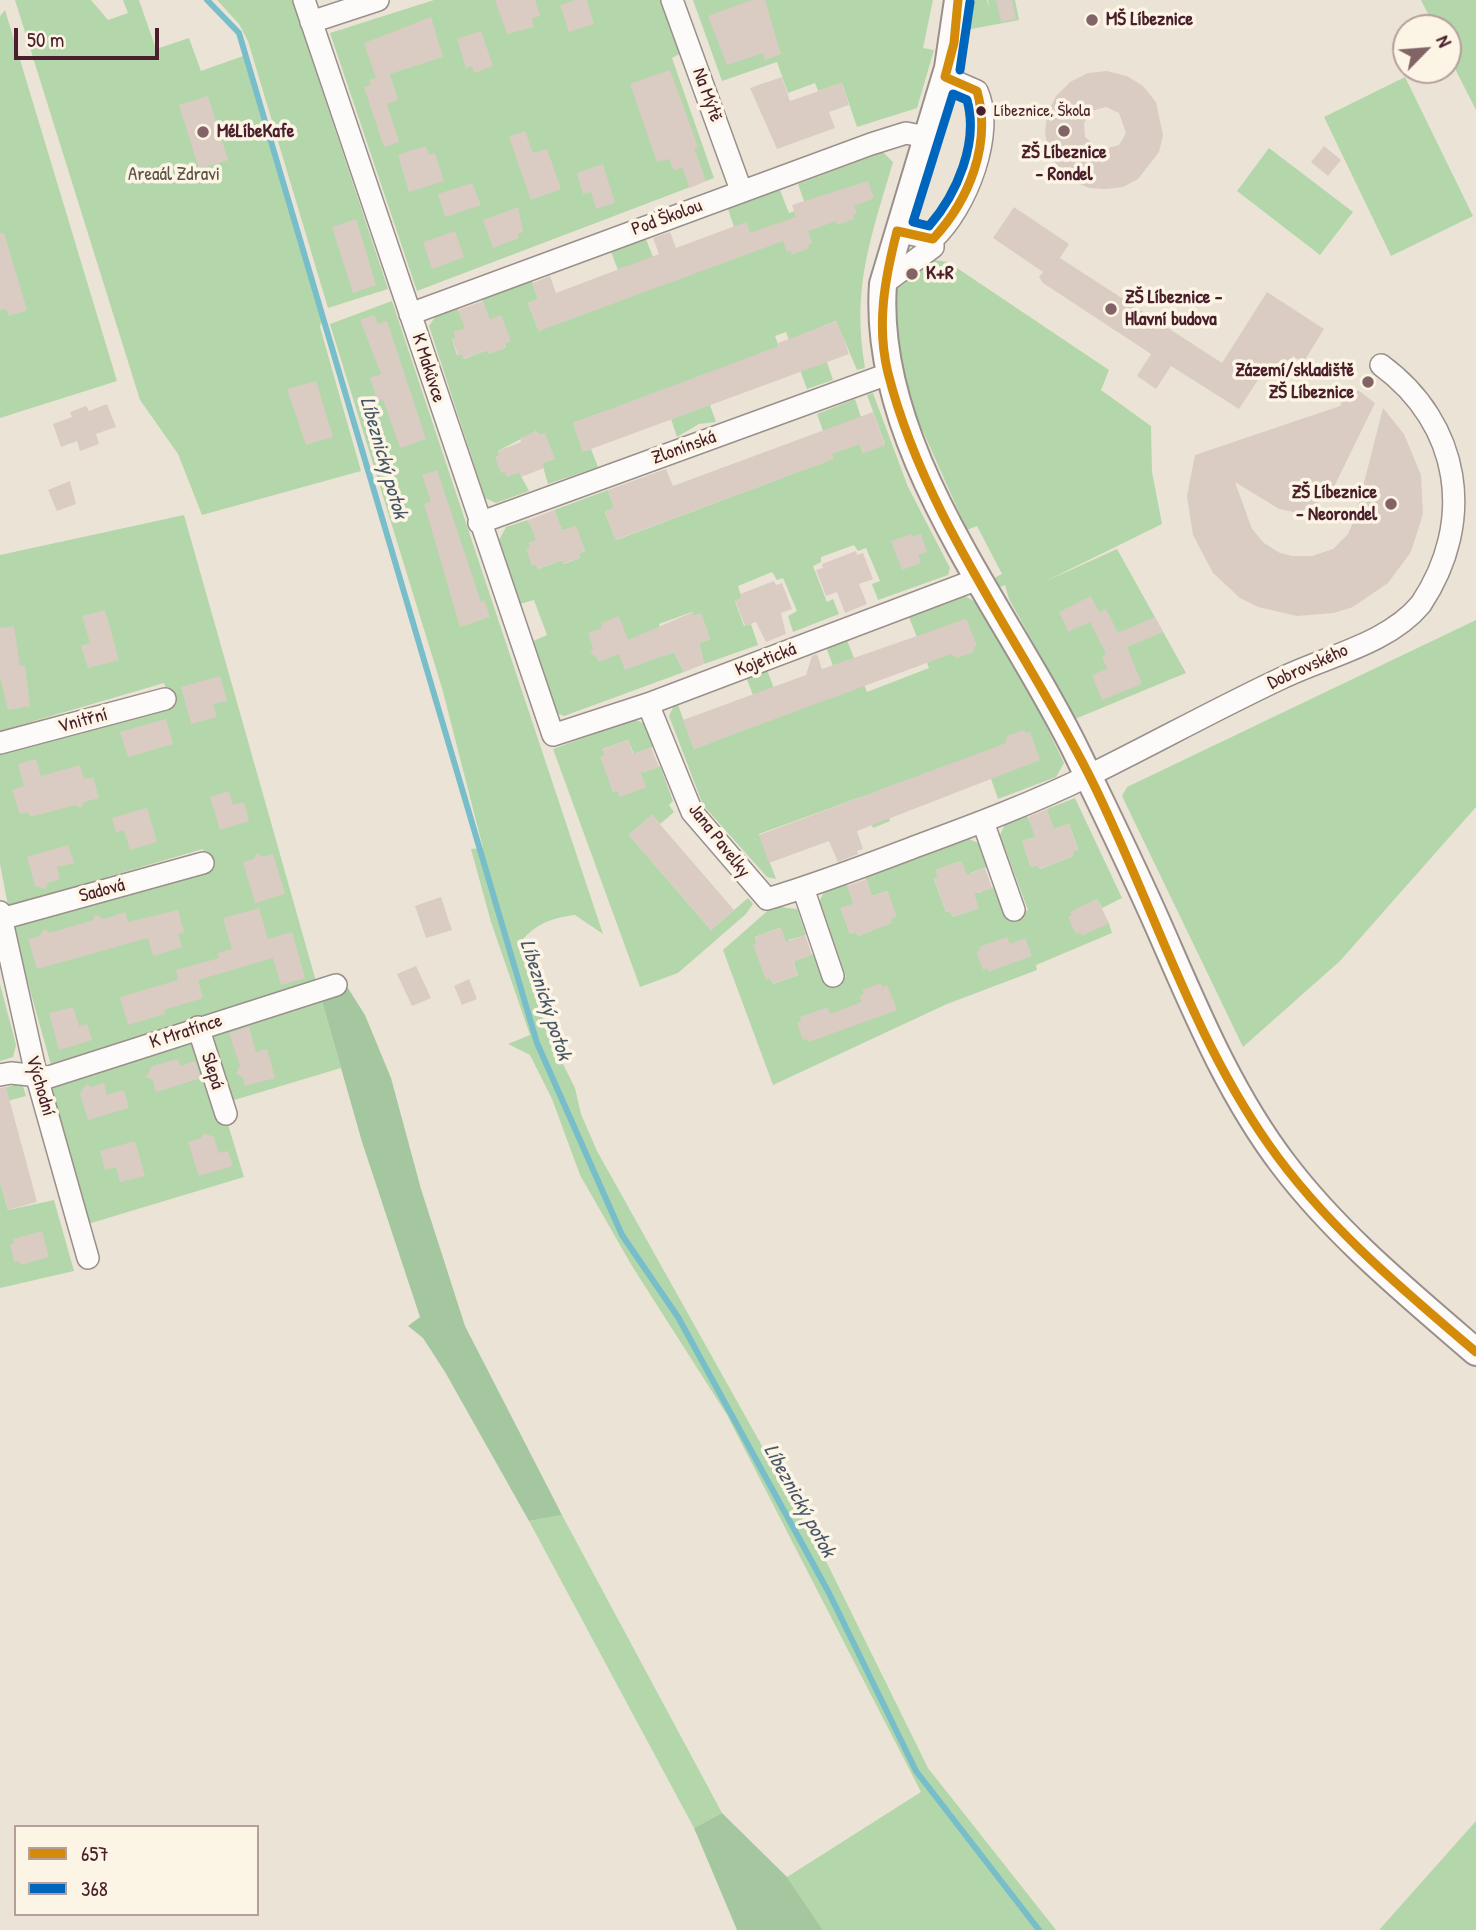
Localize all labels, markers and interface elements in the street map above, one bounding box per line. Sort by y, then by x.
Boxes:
place label: MŠ Líbeznice [1106,9,1193,31]
marker: MŠ Líbeznice [1084,12,1100,28]
scale bar [18,14,163,58]
north arrow [1392,14,1462,84]
text: 50 m [27,25,64,54]
text: N [1430,31,1458,51]
street label: Na Mýtě [687,65,727,125]
place label: Líbeznice, Škola [994,101,1090,121]
marker: Líbeznice, Škola [974,104,988,118]
place label: MéLíbeKafe [217,121,294,143]
marker: ZŠ Líbeznice - Rondel [1056,123,1072,139]
marker: MéLíbeKafe [195,124,211,140]
place label: ZŠ Líbeznice - Rondel [1021,142,1107,186]
park label: Areaál Zdravi [128,164,220,186]
street label: Pod Školou [629,195,705,241]
place label: K+R [926,263,954,285]
marker: K+R [904,266,920,282]
place label: ZŠ Líbeznice - Hlavní budova [1125,287,1222,331]
marker: ZŠ Líbeznice - Hlavní budova [1103,301,1119,317]
street label: K Makůvce [406,331,450,405]
place label: Zázemí/skladiště ZŠ Líbeznice [1235,360,1354,404]
marker: Zázemí/skladiště ZŠ Líbeznice [1360,374,1376,390]
water label: Líbeznický potok [354,394,412,522]
street label: Zlonínská [649,426,719,470]
place label: ZŠ Líbeznice - Neorondel [1292,482,1377,526]
marker: ZŠ Líbeznice - Neorondel [1383,496,1399,512]
street label: Kojetická [732,638,800,682]
street label: Dobrovského [1264,639,1352,695]
street label: Vnitřní [56,703,110,739]
street label: Jana Pavelky [683,799,755,883]
street label: Sadová [77,874,127,908]
water label: Líbeznický potok [514,937,576,1063]
street label: K Mratínce [147,1010,225,1054]
street label: Slepá [195,1050,229,1092]
street label: Východní [20,1053,60,1119]
water label: Líbeznický potok [758,1440,840,1562]
legend [14,1825,259,1916]
text: 657 [81,1839,109,1868]
text: 368 [81,1874,108,1903]

